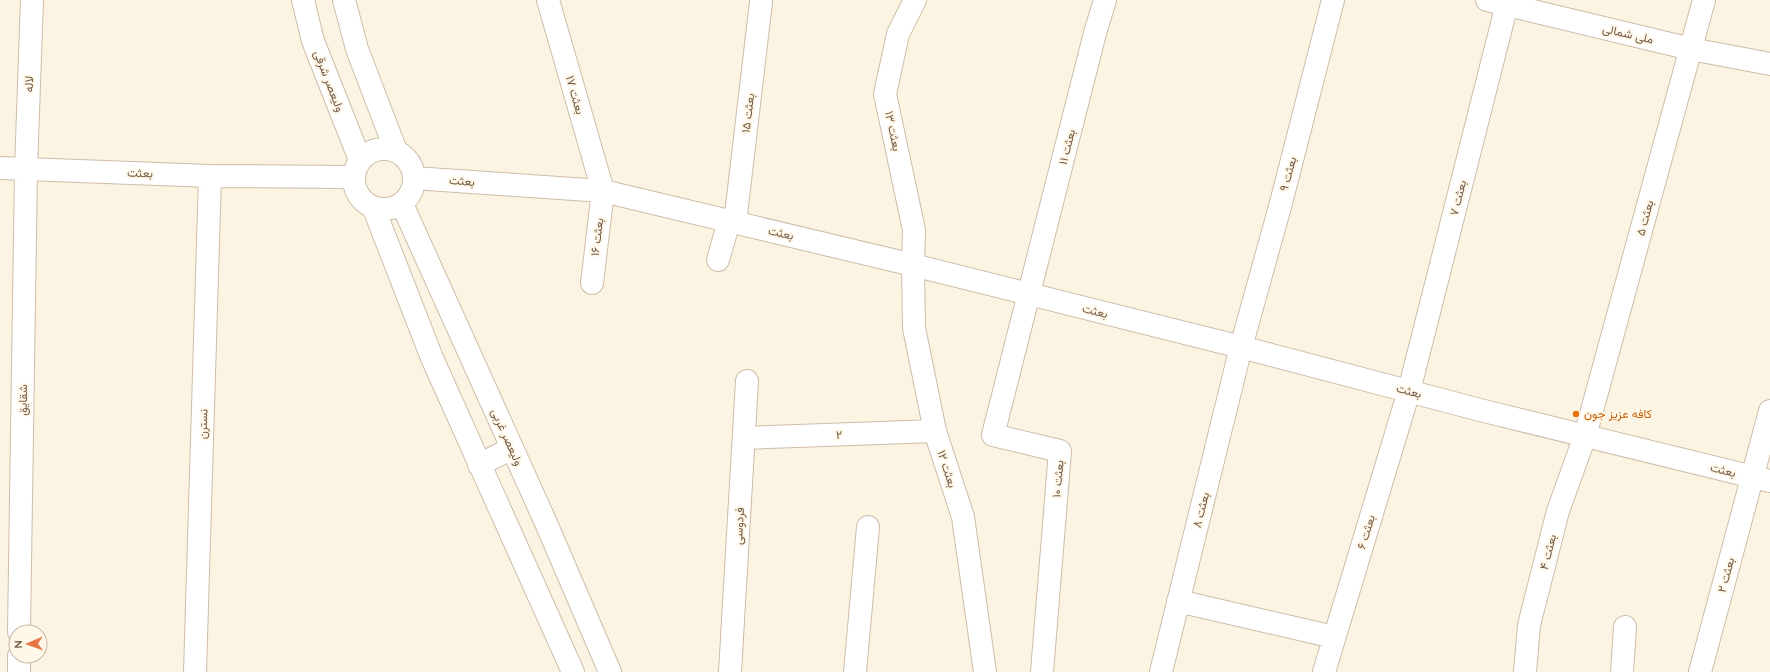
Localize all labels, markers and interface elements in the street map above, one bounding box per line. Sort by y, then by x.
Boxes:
street label: ملی شمالی [1601,20,1655,48]
street label: ولیعصر شرقی [310,48,348,114]
street label: بعثت ۱۷ [563,74,588,116]
street label: لاله [21,75,36,92]
street label: بعثت ۱۵ [738,92,757,134]
street label: بعثت ۱۳ [882,110,905,152]
street label: بعثت ۱۱ [1055,128,1078,166]
street label: بعثت ۹ [1276,155,1299,193]
street label: بعثت [127,165,153,180]
street label: بعثت [449,172,475,189]
street label: بعثت ۷ [1446,178,1469,217]
street label: بعثت ۵ [1633,198,1656,237]
street label: بعثت ۱۶ [587,217,606,257]
street label: بعثت [767,222,795,243]
street label: بعثت [1081,300,1109,321]
street label: بعثت [1395,380,1424,401]
street label: شقایق [15,384,31,416]
street label: ولیعصر غربی [487,406,527,468]
place label: کافه عزیز جون [1584,406,1652,422]
street label: نسترن [194,409,212,439]
marker: کافه عزیز جون [1571,409,1581,419]
street label: ۲ [836,427,842,442]
street label: بعثت ۱۲ [934,448,961,490]
street label: بعثت [1709,459,1737,480]
street label: بعثت ۱۰ [1048,460,1067,498]
street label: بعثت ۸ [1189,490,1212,529]
street label: فردوسی [730,507,748,545]
street label: بعثت ۶ [1353,513,1378,551]
street label: بعثت ۴ [1536,533,1559,571]
street label: بعثت ۲ [1714,556,1737,594]
north arrow [8,624,48,664]
text: N [11,640,25,649]

